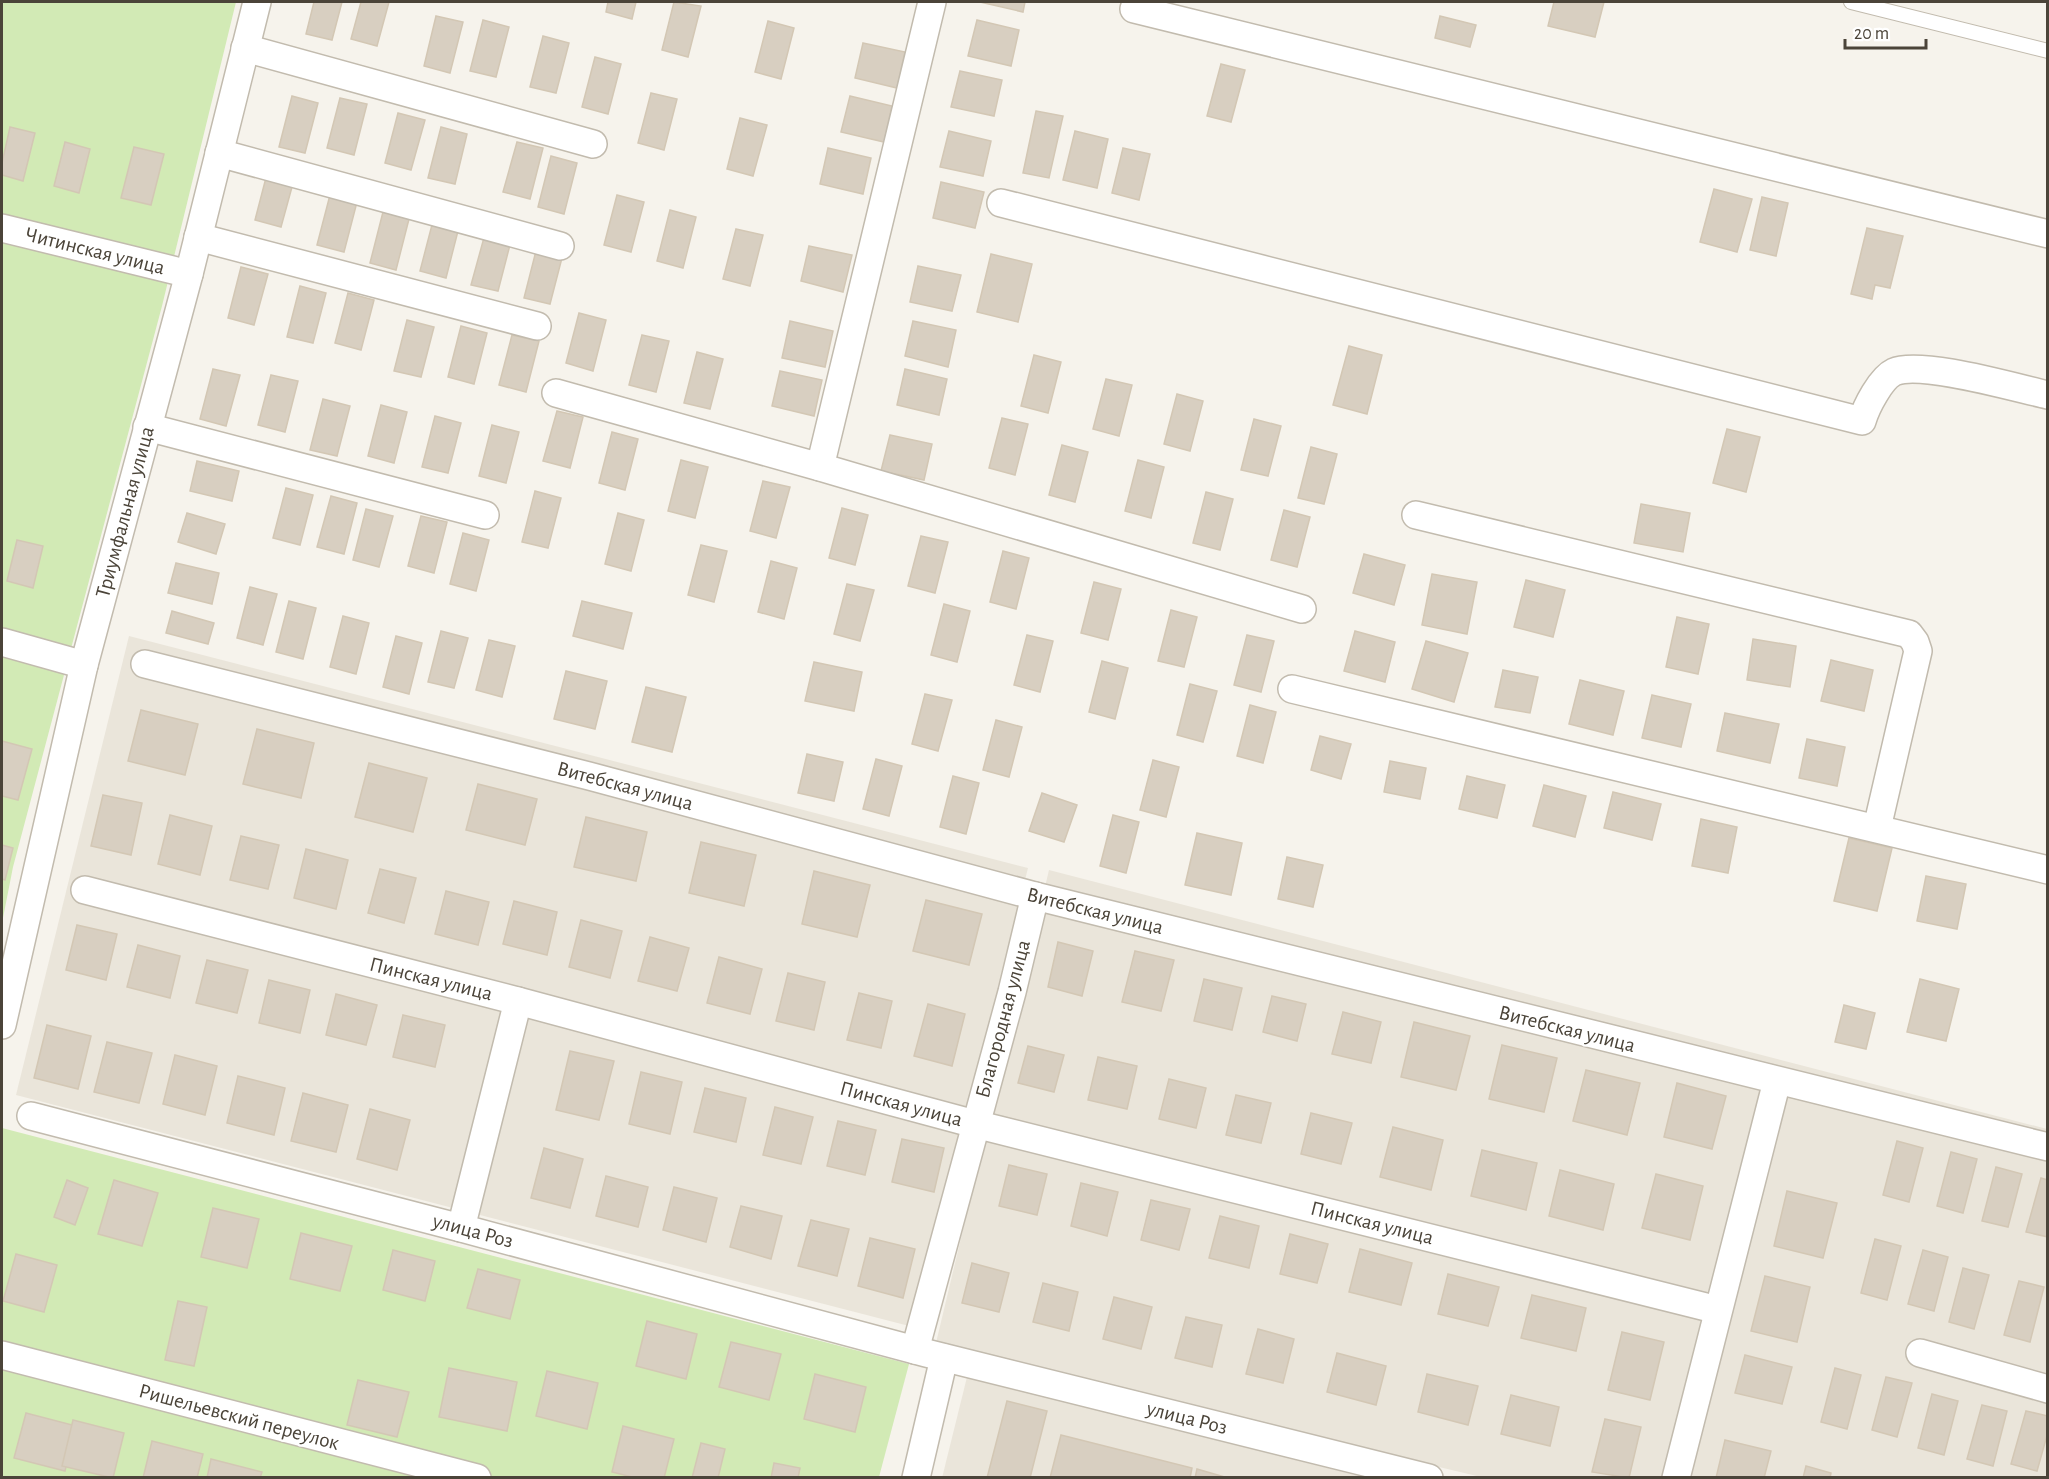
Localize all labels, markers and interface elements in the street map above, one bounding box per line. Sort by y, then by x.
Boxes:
scale bar [1845,12,1926,50]
text: 20 m [1854,25,1889,43]
street label: Читинская улица [23,224,167,279]
street label: Триумфальная улица [92,424,158,600]
street label: Витебская улица [555,758,696,814]
street label: Витебская улица [1024,884,1166,938]
street label: Благородная улица [972,937,1034,1100]
street label: Пинская улица [367,954,495,1005]
street label: Витебская улица [1496,1002,1638,1056]
street label: Пинская улица [837,1078,965,1131]
street label: Пинская улица [1308,1198,1436,1249]
street label: улица Роз [430,1210,515,1252]
street label: Ришельевский переулок [137,1380,342,1454]
street label: улица Роз [1144,1398,1229,1438]

